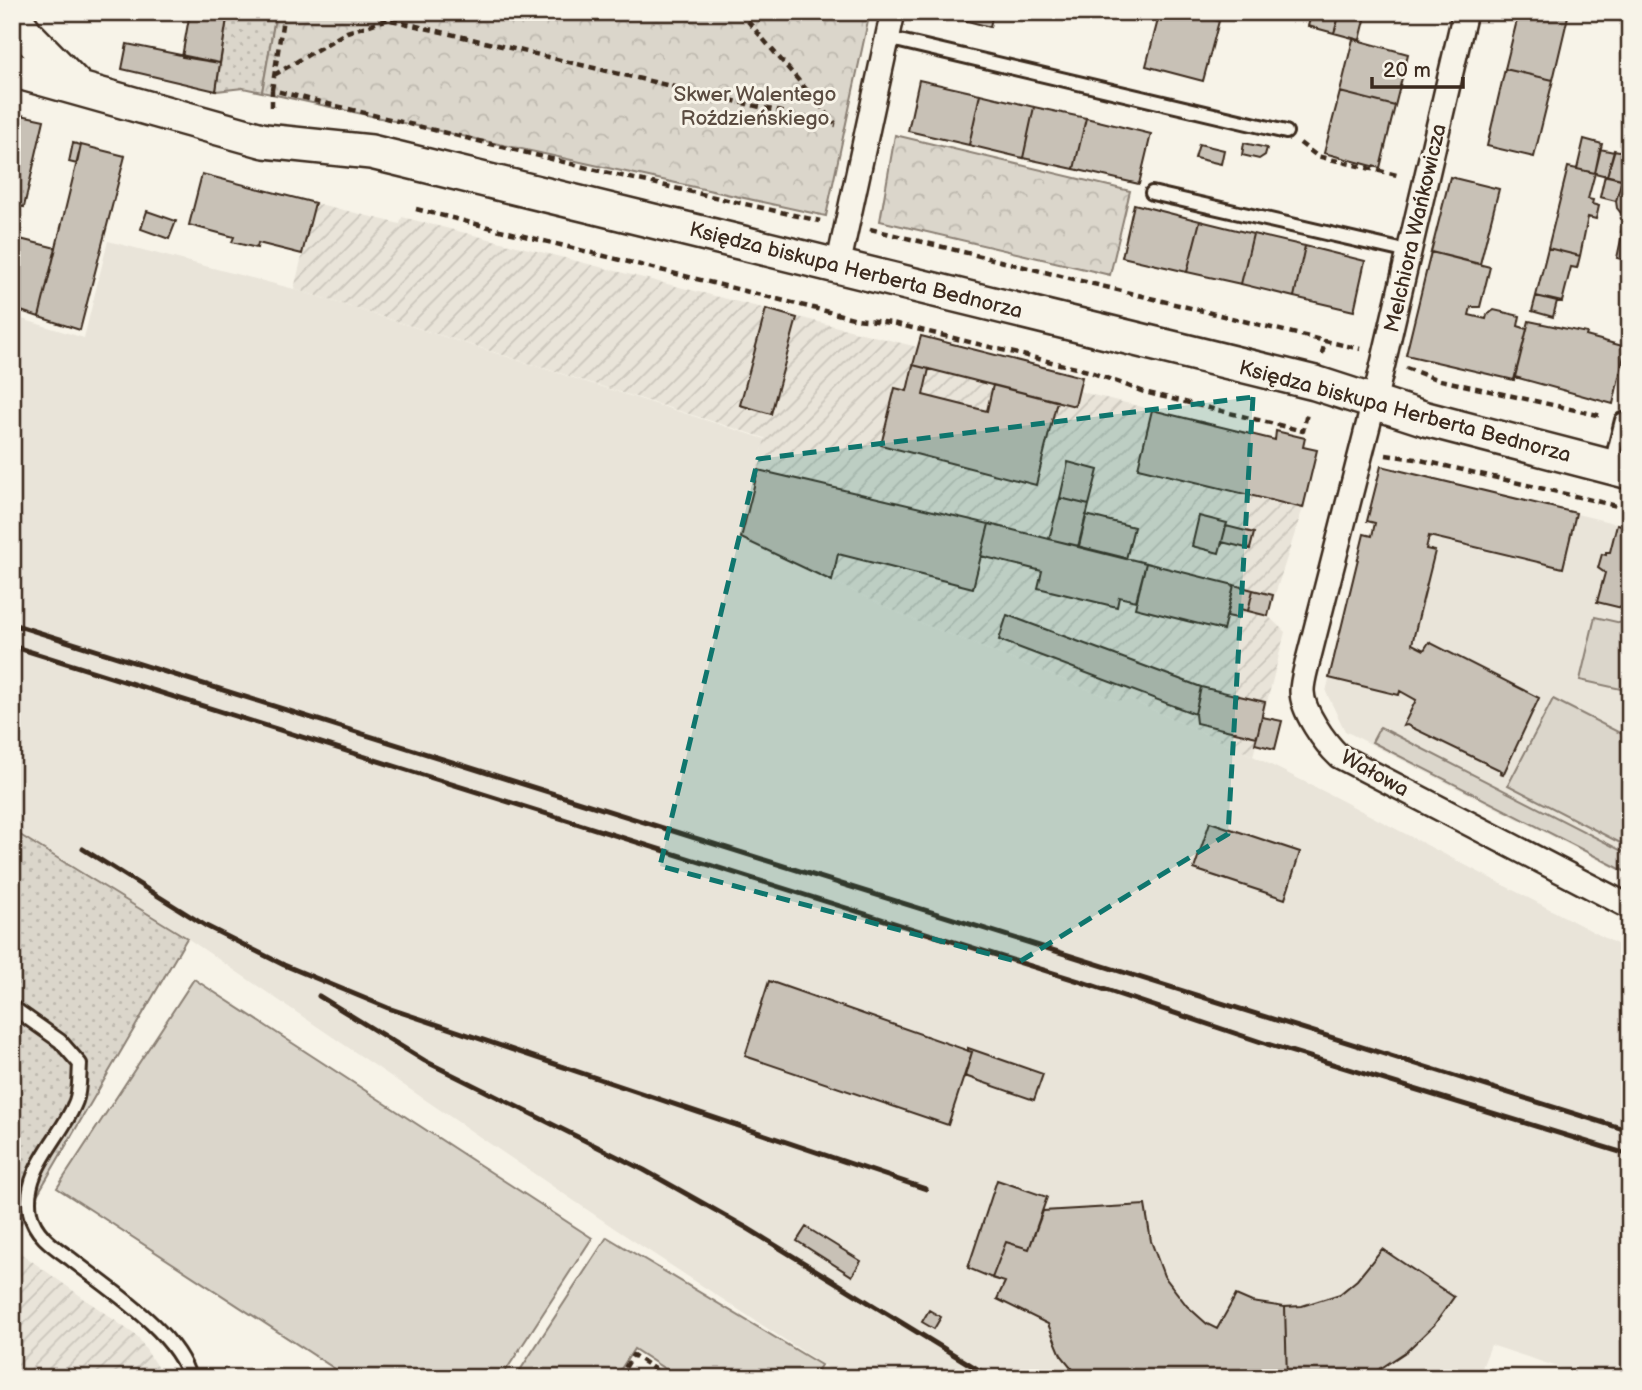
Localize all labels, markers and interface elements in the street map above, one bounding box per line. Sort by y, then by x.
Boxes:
scale bar [1372,46,1464,90]
text: 20 m [1383,58,1431,83]
park label: Skwer Walentego Roździeńskiego [674,82,836,131]
street label: Melchiora Wańkowicza [1379,121,1452,335]
street label: Księdza biskupa Herberta Bednorza [687,217,1025,324]
street label: Księdza biskupa Herberta Bednorza [1236,355,1574,468]
street label: Wałowa [1336,745,1413,802]

